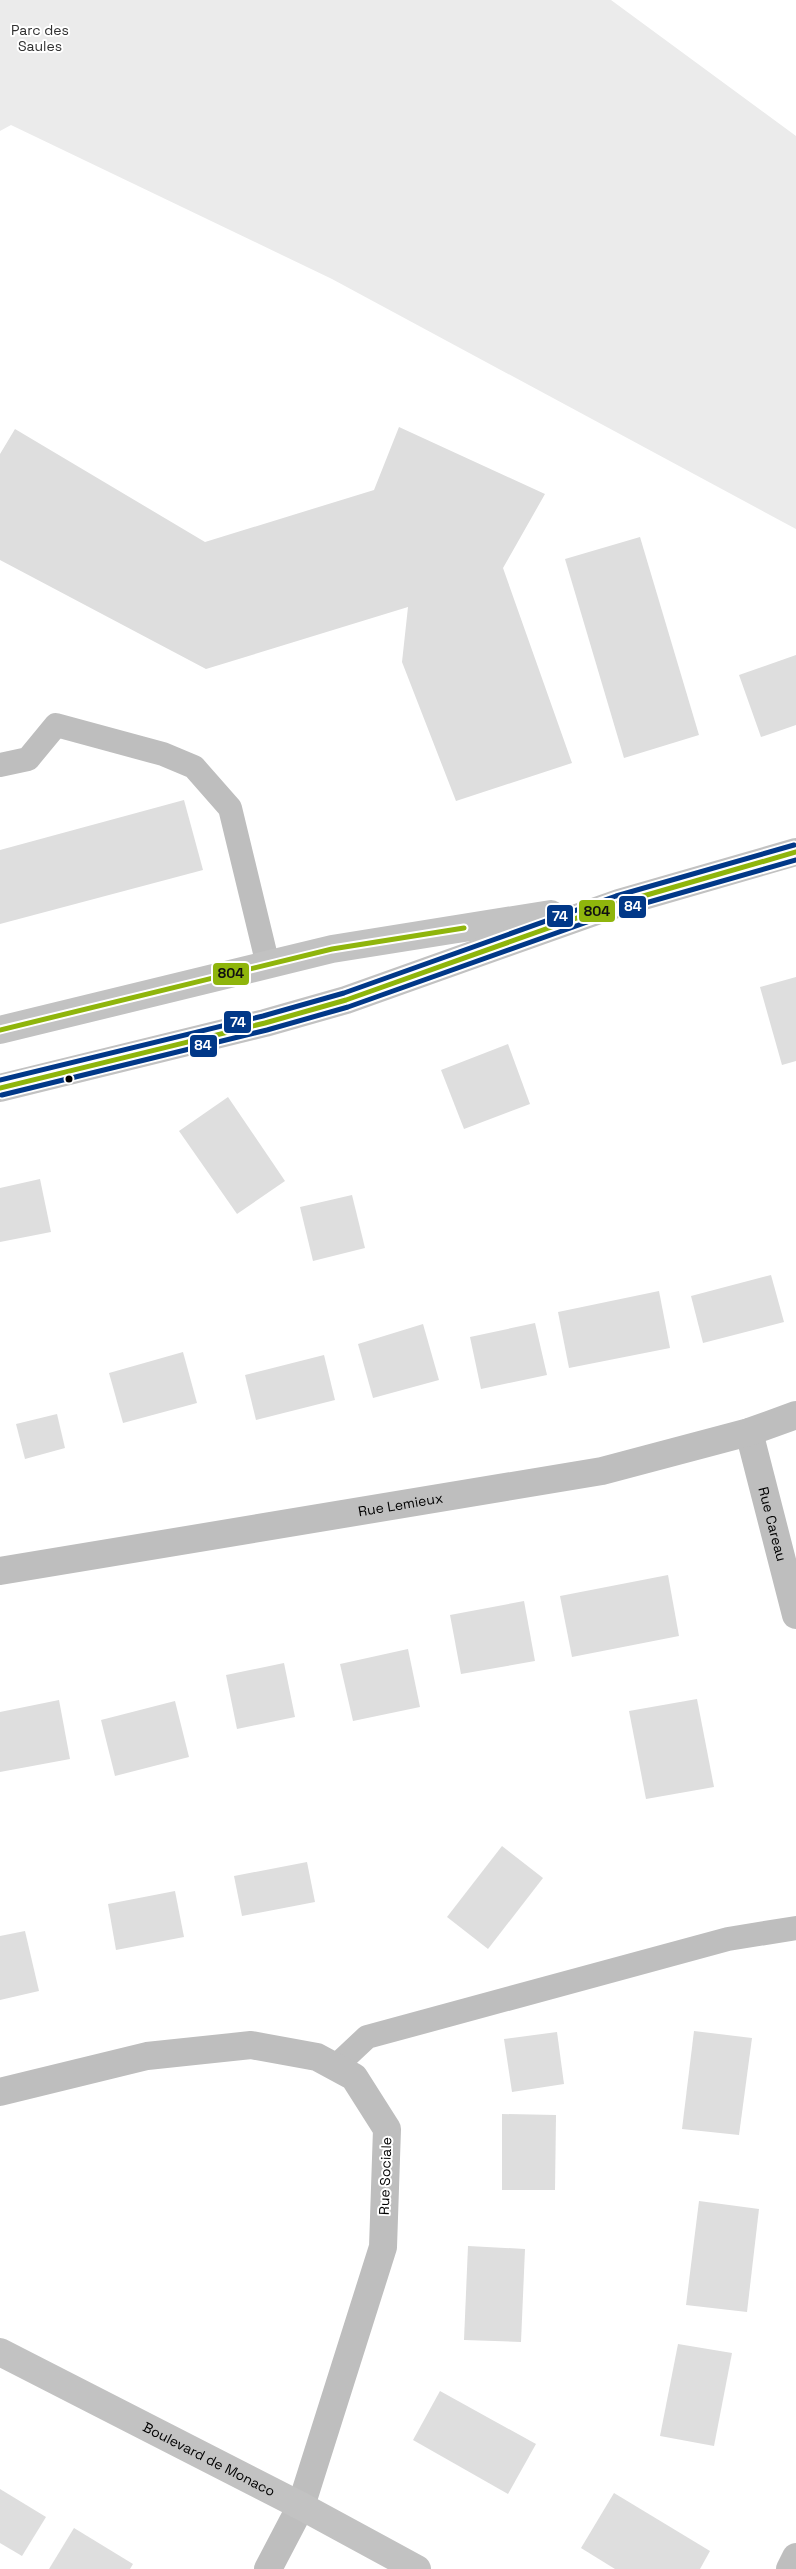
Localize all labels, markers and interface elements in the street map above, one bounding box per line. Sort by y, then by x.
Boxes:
park label: Parc des Saules [11,21,69,55]
line badge: 84 [618,895,647,919]
text: 84 [624,897,642,915]
line badge: 804 [578,899,616,923]
text: 804 [584,902,610,920]
line badge: 74 [546,904,574,928]
text: 74 [552,907,568,925]
line badge: 804 [212,962,250,986]
text: 804 [218,964,244,982]
line badge: 74 [223,1010,252,1034]
text: 74 [230,1013,246,1031]
line badge: 84 [189,1034,218,1058]
text: 84 [194,1036,212,1054]
unlabelled marker [64,1074,74,1084]
street label: Rue Careau [754,1485,791,1563]
street label: Rue Lemieux [357,1489,444,1520]
street label: Rue Sociale [375,2137,395,2215]
street label: Boulevard de Monaco [140,2418,278,2500]

